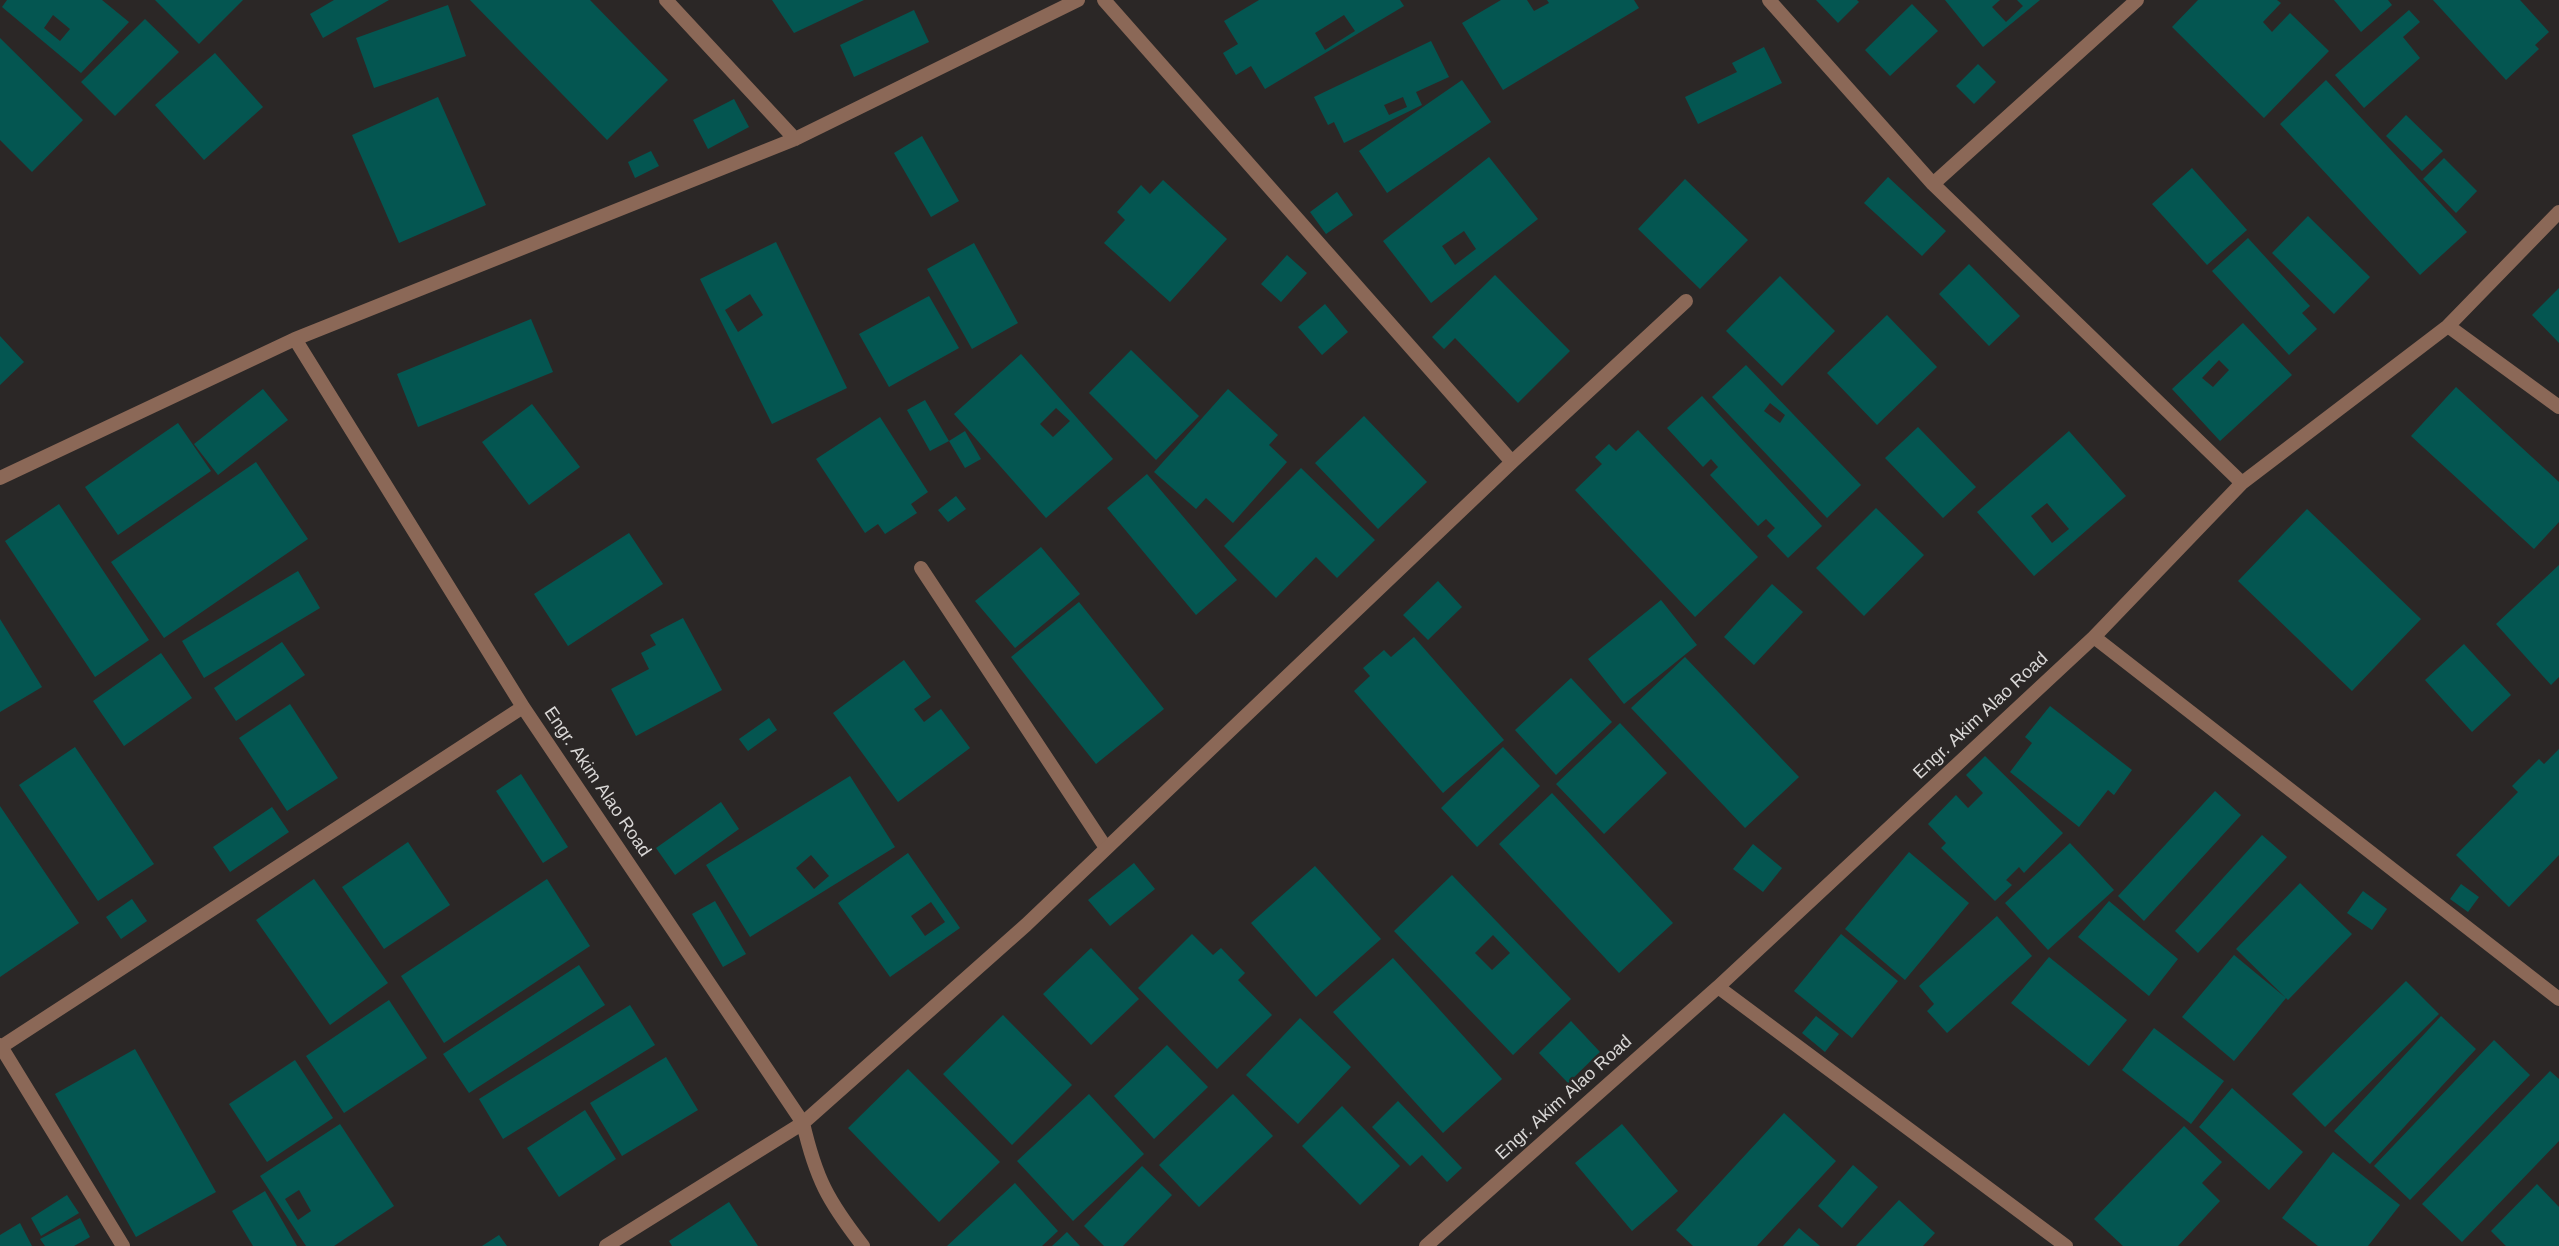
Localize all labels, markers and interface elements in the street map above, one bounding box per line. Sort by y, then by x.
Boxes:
street label: Engr. Akim Alao Road [1909,648,2053,784]
street label: Engr. Akim Alao Road [539,703,655,861]
street label: Engr. Akim Alao Road [1491,1031,1637,1165]

